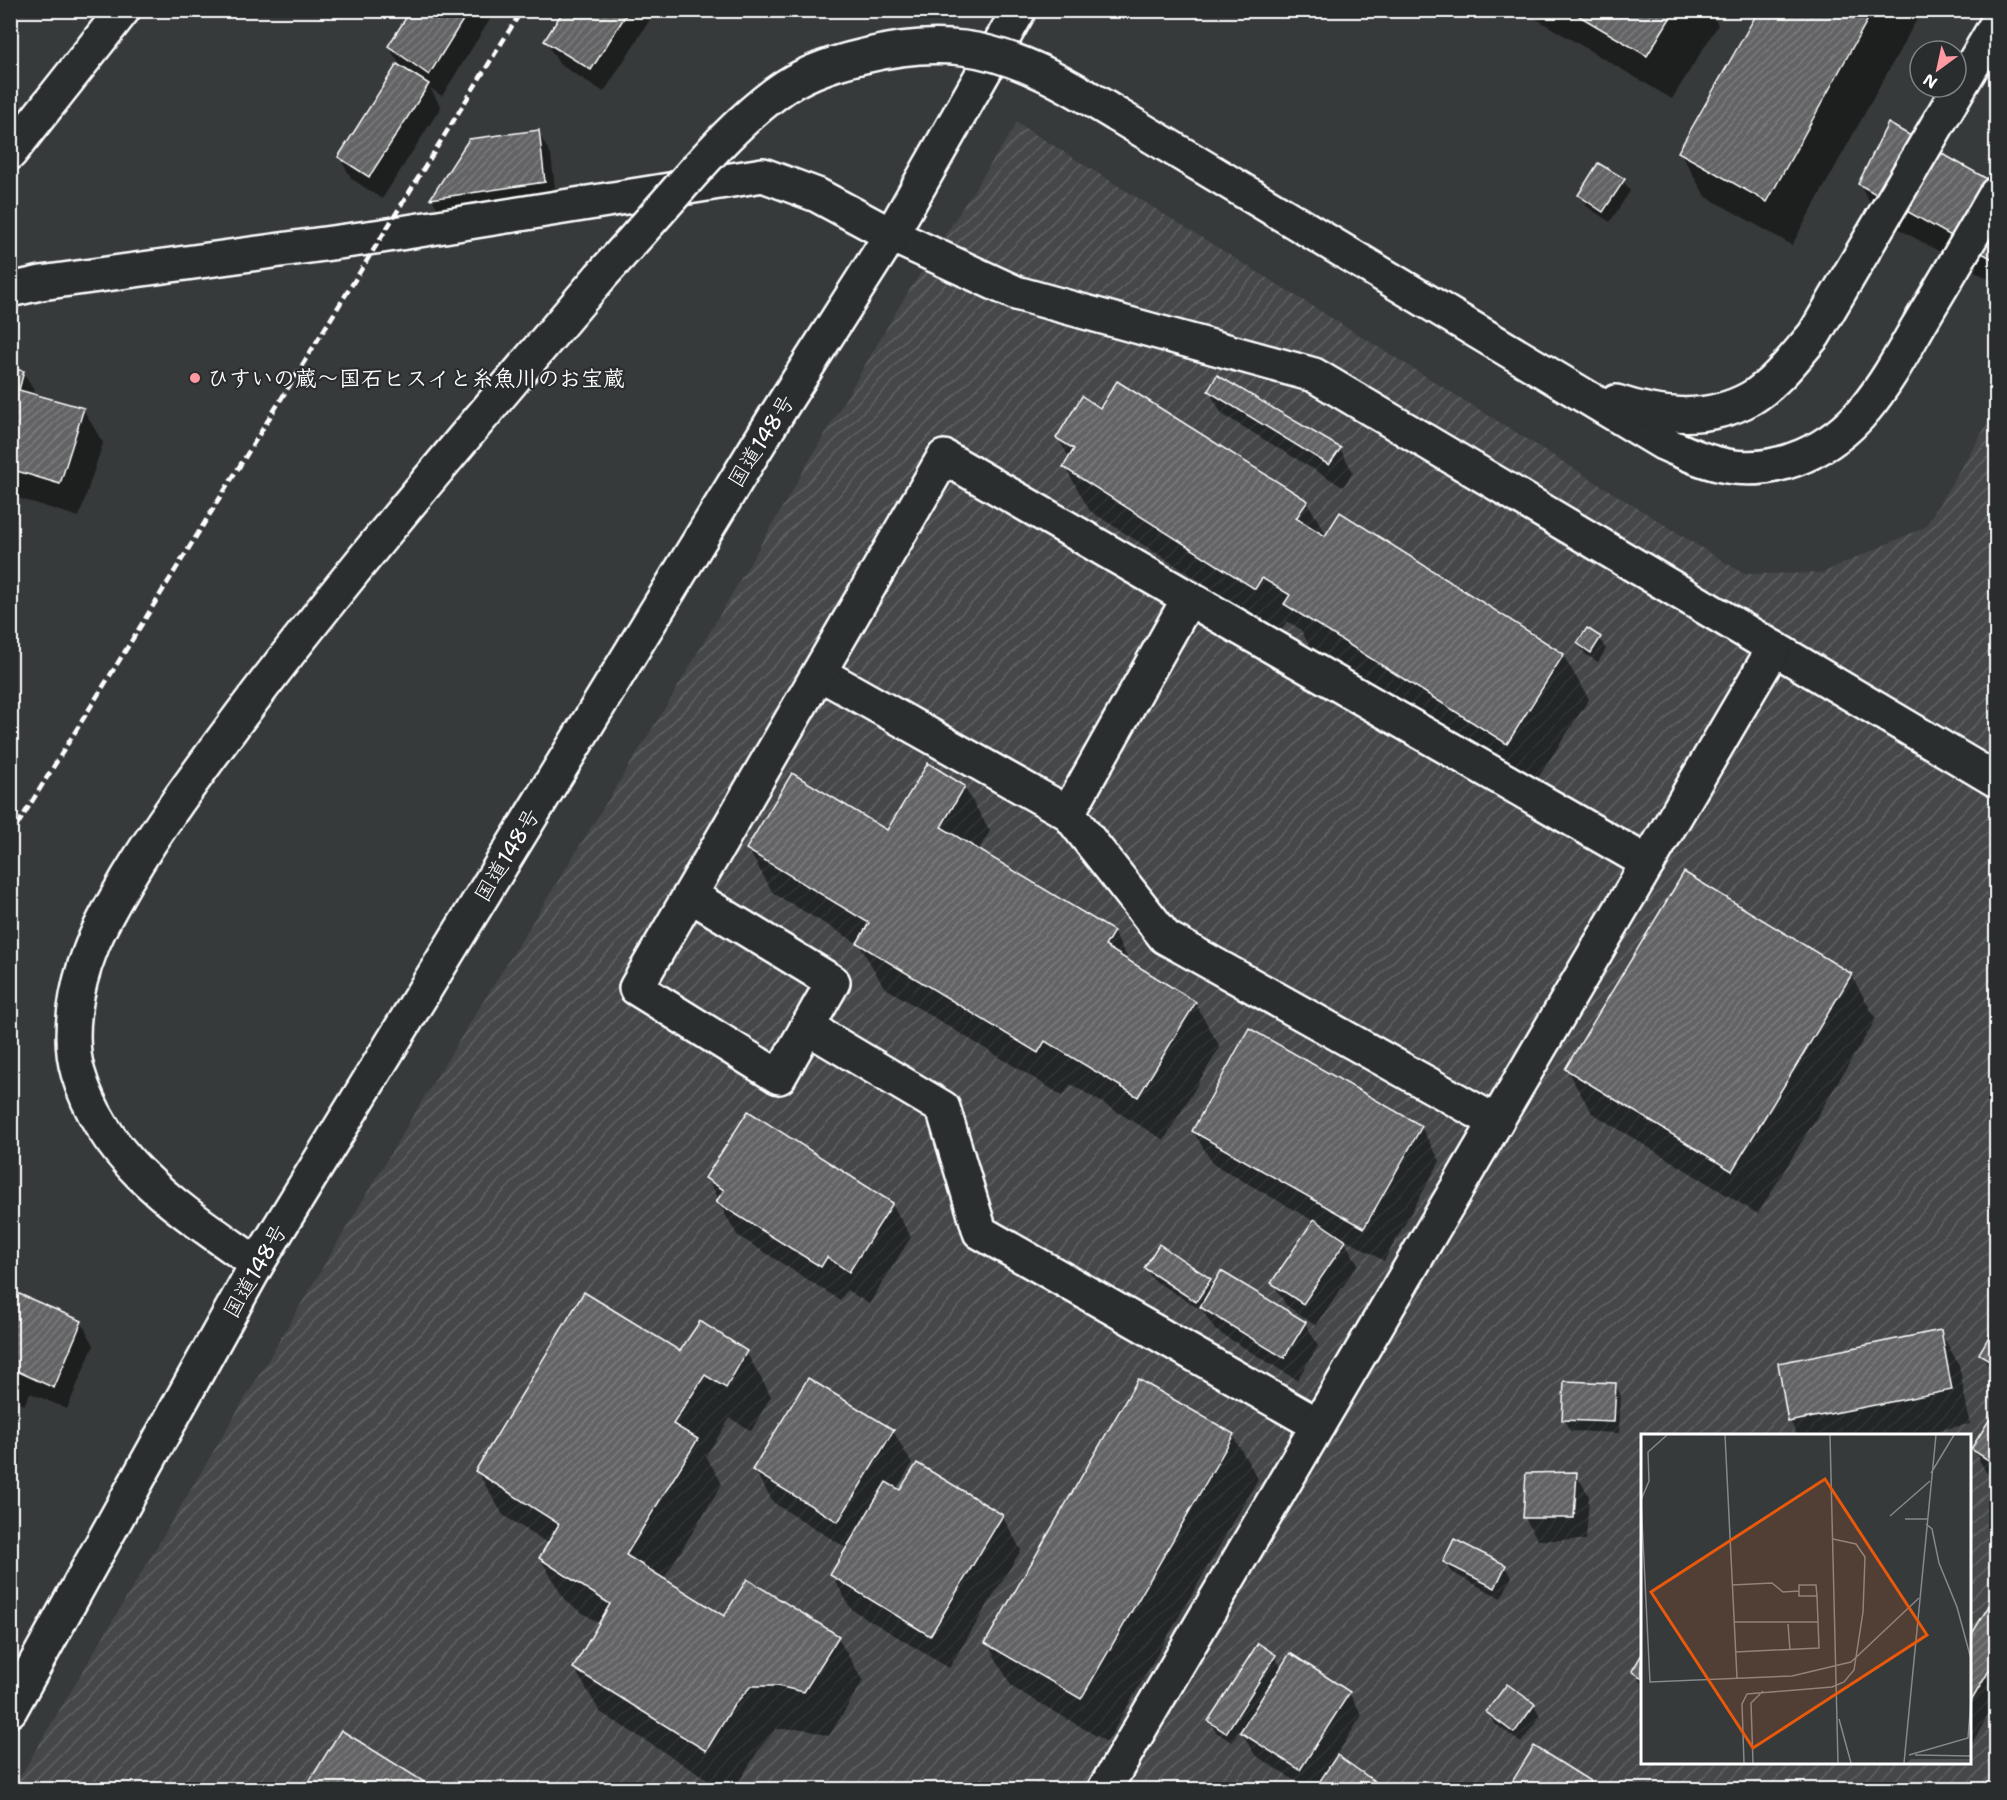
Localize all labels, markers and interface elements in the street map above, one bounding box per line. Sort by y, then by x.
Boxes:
north arrow [1908,39,1968,99]
text: N [1919,69,1941,93]
place label: ひすいの蔵～国石ヒスイと糸魚川のお宝蔵 [207,364,625,393]
marker: ひすいの蔵～国石ヒスイと糸魚川のお宝蔵 [188,371,202,385]
street label: 国道148号 [721,389,801,493]
street label: 国道148号 [468,803,546,907]
street label: 国道148号 [216,1219,294,1323]
inset map [1641,1434,1971,1764]

